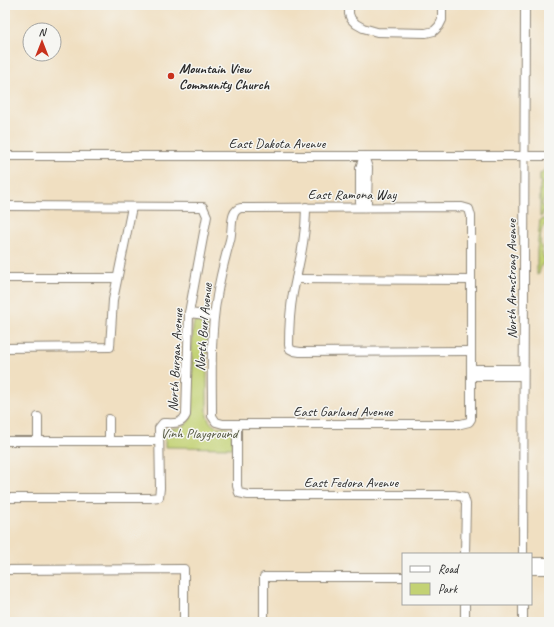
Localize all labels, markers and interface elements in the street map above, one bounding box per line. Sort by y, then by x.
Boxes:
north arrow [22,22,62,62]
text: N [39,25,48,39]
place label: Mountain View Community Church [179,60,270,93]
marker: Mountain View Community Church [166,71,176,81]
street label: East Dakota Avenue [229,135,327,152]
street label: East Ramona Way [308,186,397,203]
street label: North Armstrong Avenue [503,218,520,339]
street label: North Burl Avenue [191,281,216,372]
street label: North Burgan Avenue [164,307,187,412]
street label: East Garland Avenue [293,403,394,420]
park label: Vinh Playground [161,425,240,442]
street label: East Fedora Avenue [304,474,400,491]
legend [402,553,532,605]
text: Road [438,561,460,577]
text: Park [438,581,459,597]

